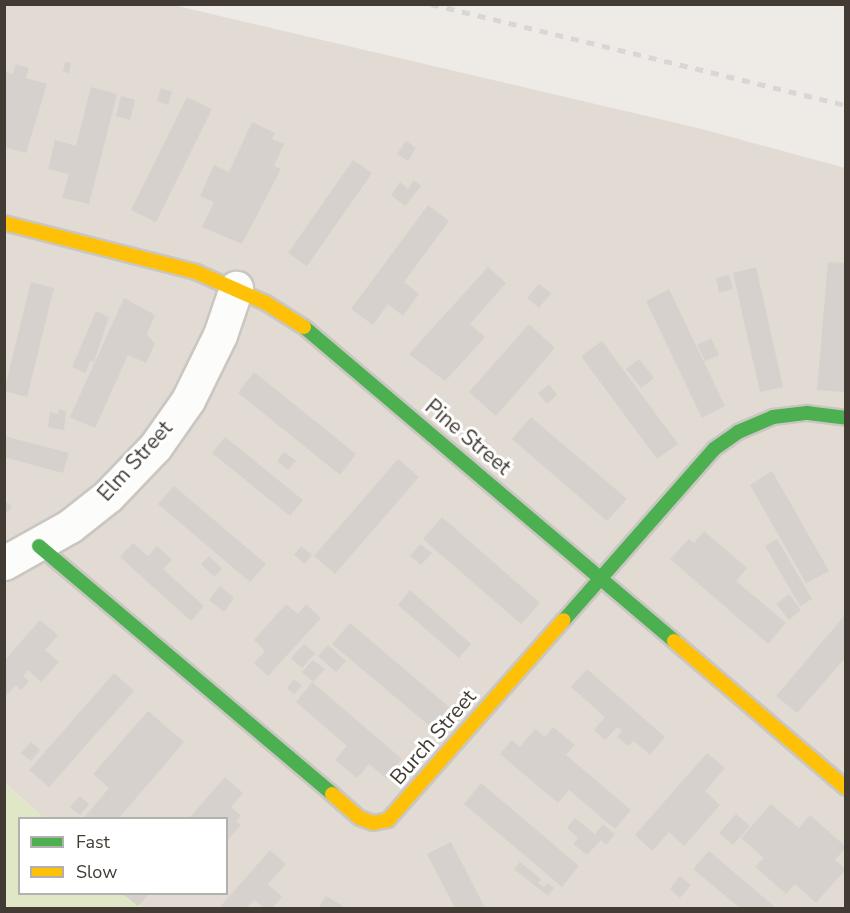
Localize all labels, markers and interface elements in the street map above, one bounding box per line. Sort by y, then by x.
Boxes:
street label: Pine Street [420,394,516,480]
street label: Elm Street [92,416,178,506]
street label: Burch Street [385,684,481,790]
legend [18,817,228,895]
text: Fast [76,830,110,854]
text: Slow [76,860,117,884]

